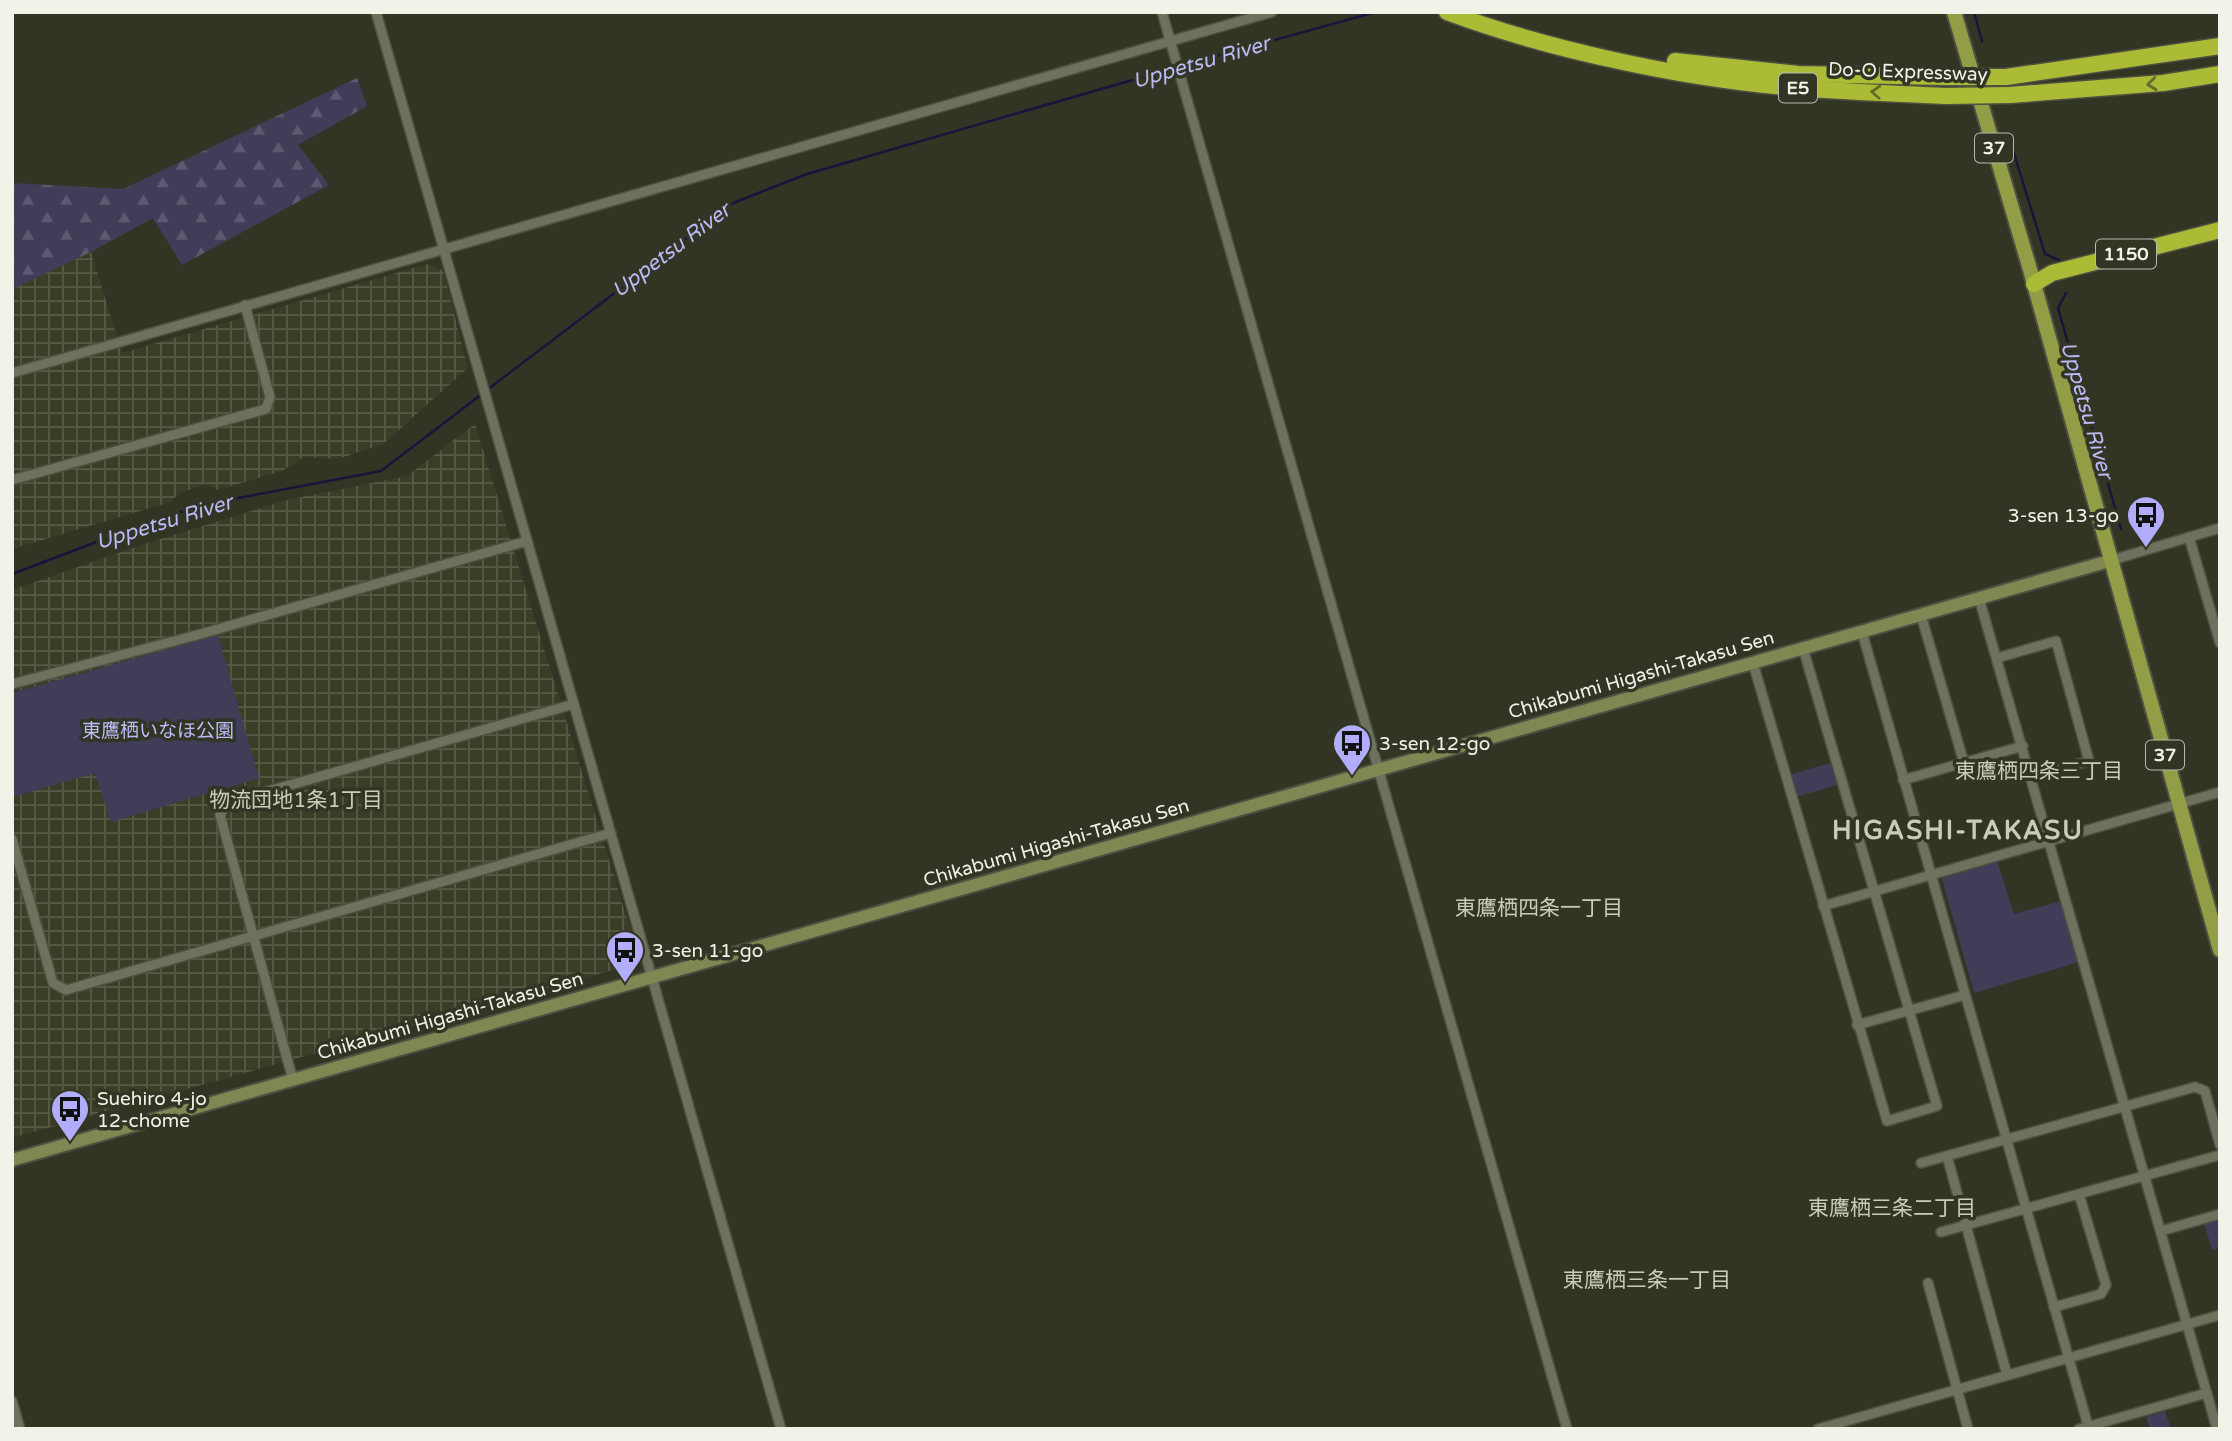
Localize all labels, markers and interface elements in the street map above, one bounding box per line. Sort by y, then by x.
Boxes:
water label: Uppetsu River [1130,30,1275,94]
street label: Do-O Expressway [1828,58,1988,86]
road number: E5 [1779,74,1817,102]
one-way arrow [2147,77,2158,92]
one-way arrow [1871,85,1882,100]
road number: 37 [1975,134,2013,162]
water label: Uppetsu River [607,196,738,303]
road number: 1150 [2096,240,2156,268]
water label: Uppetsu River [2055,339,2119,484]
water label: Uppetsu River [93,489,238,555]
bus stop icon: 3-sen 13-go [2125,494,2167,549]
place label: 3-sen 13-go [2008,505,2119,527]
street label: Chikabumi Higashi-Takasu Sen [1506,626,1777,724]
park label: 東鷹栖いなほ公園 [82,720,234,742]
bus stop icon: 3-sen 12-go [1331,722,1373,777]
place label: 3-sen 12-go [1379,733,1490,755]
road number: 37 [2146,740,2184,770]
district label: 東鷹栖四条三丁目 [1955,759,2123,784]
district label: 物流団地1条1丁目 [209,788,383,813]
street label: Chikabumi Higashi-Takasu Sen [921,794,1192,892]
district label: HIGASHI-TAKASU [1832,815,2084,846]
district label: 東鷹栖四条一丁目 [1455,896,1623,921]
bus stop icon: 3-sen 11-go [604,929,646,984]
place label: 3-sen 11-go [652,940,763,962]
street label: Chikabumi Higashi-Takasu Sen [315,967,586,1065]
bus stop icon: Suehiro 4-jo 12-chome [49,1088,91,1143]
place label: Suehiro 4-jo 12-chome [97,1088,207,1132]
district label: 東鷹栖三条二丁目 [1808,1196,1976,1221]
district label: 東鷹栖三条一丁目 [1563,1268,1731,1293]

